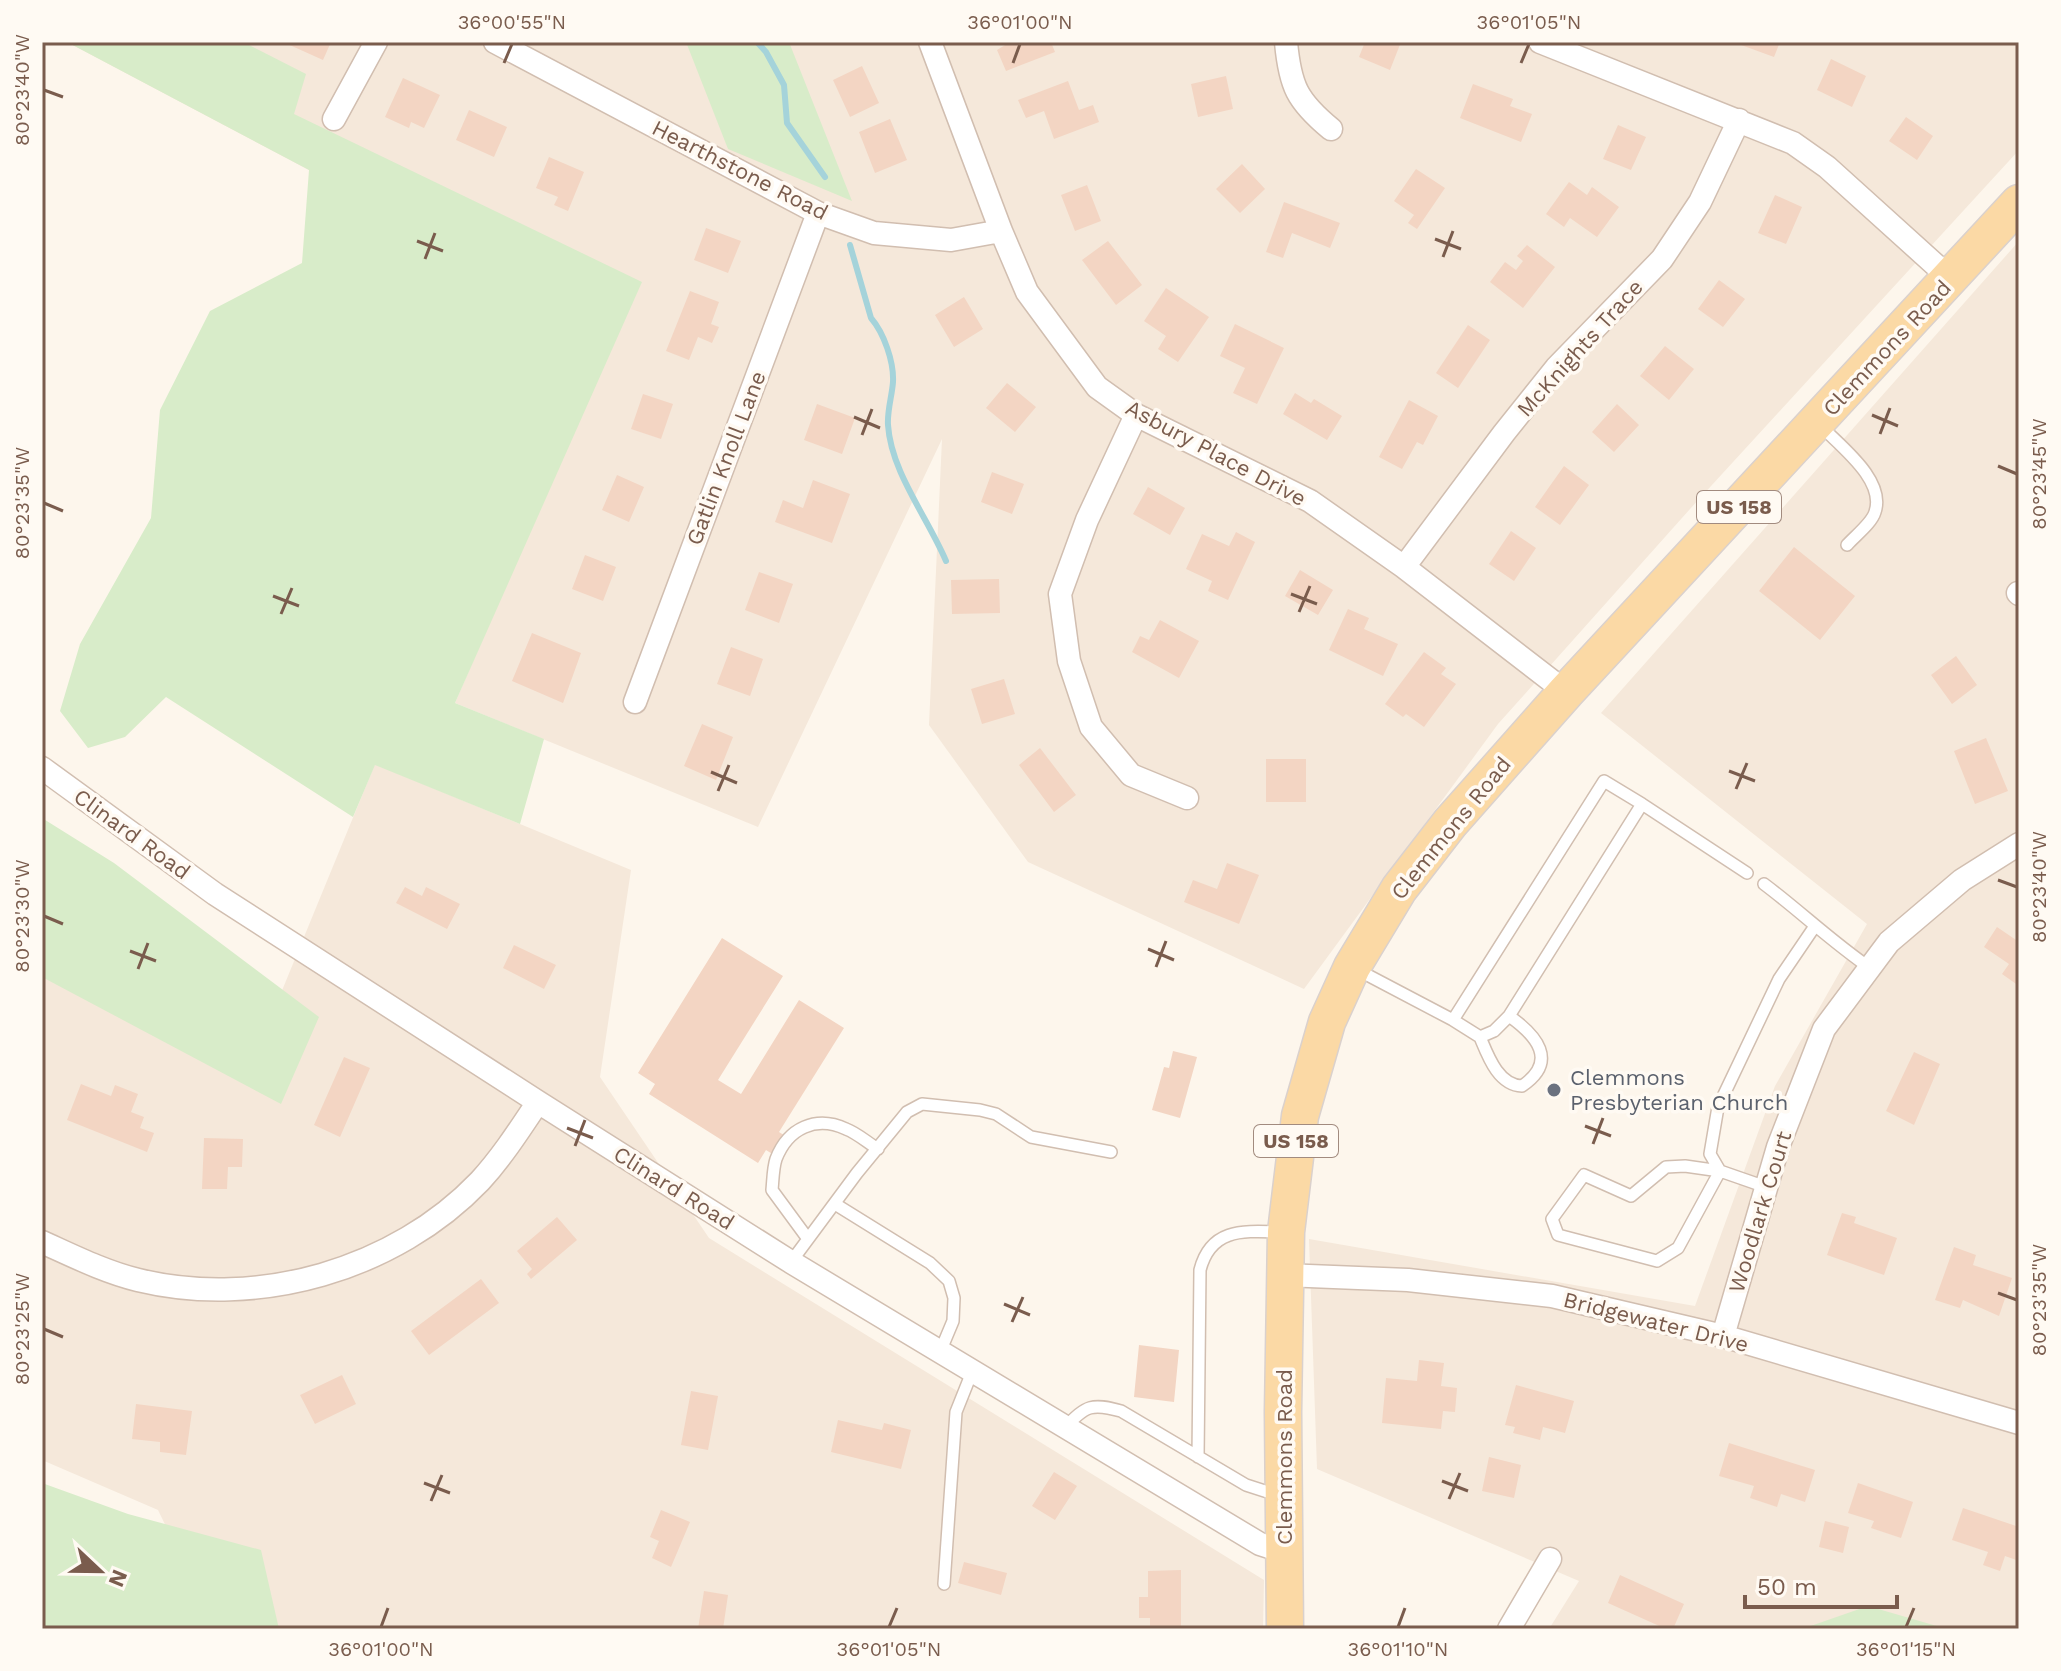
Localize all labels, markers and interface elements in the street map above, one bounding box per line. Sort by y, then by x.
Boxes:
text: 36°00'55"N [458,10,566,34]
text: 36°01'00"N [967,10,1073,34]
text: 36°01'05"N [1477,10,1581,34]
text: 80°23'40"W [10,34,34,146]
street label: Hearthstone Road [648,115,832,225]
street label: McKnights Trace [1512,274,1648,422]
street label: Clemmons Road [1818,275,1956,421]
street label: Gatlin Knoll Lane [681,368,771,548]
street label: Asbury Place Drive [1122,395,1310,511]
text: 80°23'45"W [2027,418,2051,530]
text: 80°23'35"W [10,447,34,559]
road number: US 158 [1697,491,1781,523]
street label: Clemmons Road [1386,752,1516,904]
street label: Clinard Road [69,784,195,884]
text: 80°23'40"W [2027,831,2051,943]
text: 80°23'30"W [10,859,34,973]
place label: Clemmons Presbyterian Church [1570,1065,1788,1115]
marker: Clemmons Presbyterian Church [1545,1081,1563,1099]
road number: US 158 [1254,1125,1338,1157]
street label: Woodlark Court [1724,1128,1796,1296]
street label: Clinard Road [609,1141,739,1235]
text: 80°23'35"W [2027,1244,2051,1356]
text: 80°23'25"W [10,1273,34,1385]
street label: Bridgewater Drive [1561,1287,1751,1357]
street label: Clemmons Road [1272,1369,1297,1545]
north arrow [60,1531,140,1611]
scale bar [1745,1559,1897,1609]
text: N [103,1566,133,1591]
text: 50 m [1757,1573,1817,1601]
text: 36°01'00"N [328,1637,434,1661]
text: 36°01'05"N [837,1637,941,1661]
text: 36°01'10"N [1348,1637,1448,1661]
text: 36°01'15"N [1856,1637,1956,1661]

